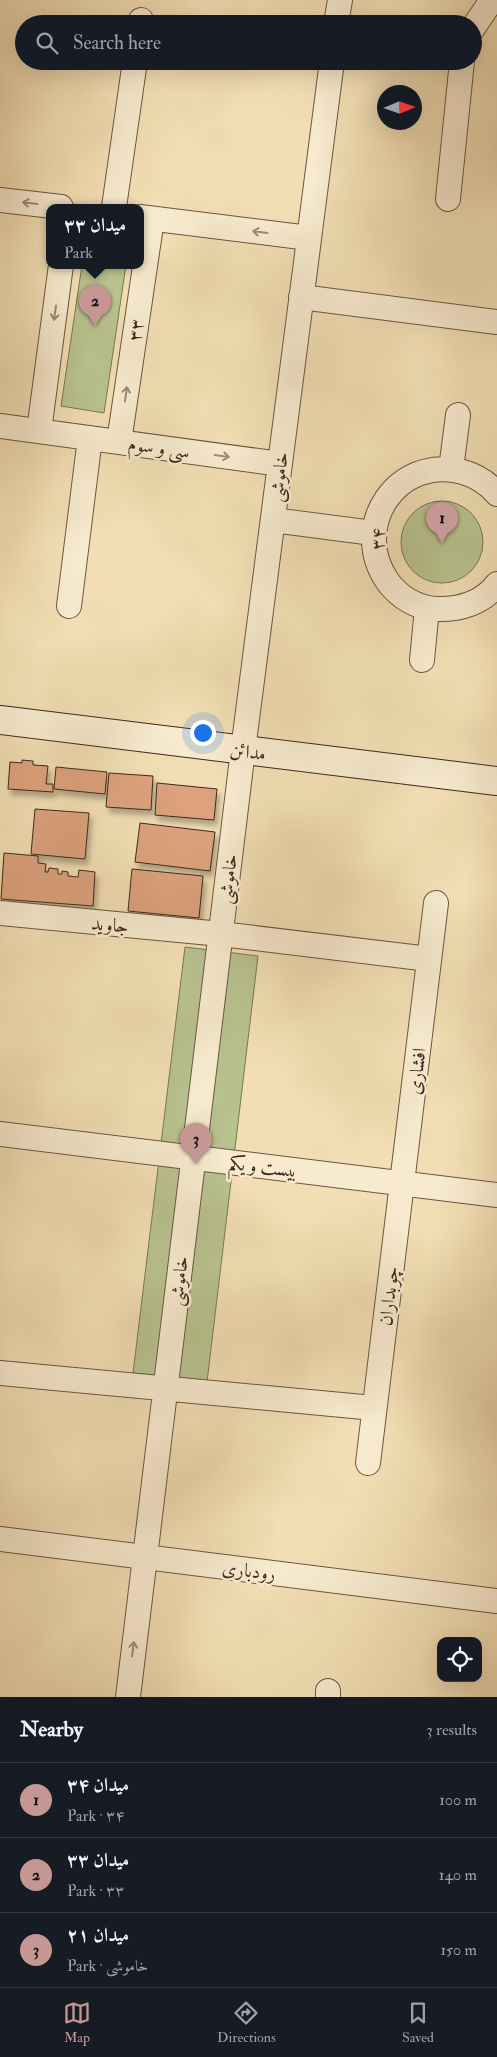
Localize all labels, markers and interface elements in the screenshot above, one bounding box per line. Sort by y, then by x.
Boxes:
search box [15,15,482,70]
icon: search [33,29,61,57]
text: Search here [73,31,161,55]
north arrow [377,85,422,130]
one-way arrow [23,198,39,208]
popup [46,204,144,269]
text: میدان ۳۳ [64,213,126,237]
one-way arrow [253,227,269,237]
text: Park [64,243,93,263]
pin: 2 [79,285,111,326]
one-way arrow [49,305,59,321]
street label: ۳۳ [123,317,149,343]
one-way arrow [121,386,131,402]
street label: سی و سوم [126,432,191,468]
one-way arrow [213,451,229,461]
street label: خاموشی [264,451,295,504]
pin: 1 [426,502,458,543]
street label: ۳۴ [366,528,390,550]
your location [190,720,216,746]
street label: مدائن [228,738,267,766]
street label: خاموشی [213,853,244,906]
street label: جاوید [90,911,130,939]
street label: افشاری [402,1046,432,1096]
pin: 3 [180,1123,212,1164]
street label: بیست و یکم [227,1151,299,1188]
street label: خاموشی [164,1255,195,1308]
street label: چوبداران [373,1265,405,1327]
street label: رودباری [221,1556,277,1586]
map controls [437,1637,482,1682]
button: locate [437,1637,482,1682]
one-way arrow [128,1641,138,1657]
text: Nearby [20,1716,83,1743]
text: 3 results [426,1720,477,1740]
text: میدان ۳۴ [67,1773,129,1797]
text: 1 [33,1790,39,1810]
text: 100 m [439,1790,477,1810]
text: Park · ۳۴ [67,1806,125,1826]
text: میدان ۳۳ [67,1848,129,1872]
text: 2 [32,1865,40,1885]
text: 140 m [439,1865,477,1885]
text: Park · ۳۳ [67,1881,125,1901]
text: میدان ۲۱ [67,1923,129,1947]
text: 3 [33,1940,39,1960]
text: 150 m [440,1940,477,1960]
text: Park · خاموشی [67,1956,148,1976]
tab: Map [63,1999,91,2046]
tab: Directions [217,1999,276,2046]
tab: Saved [402,1999,434,2046]

